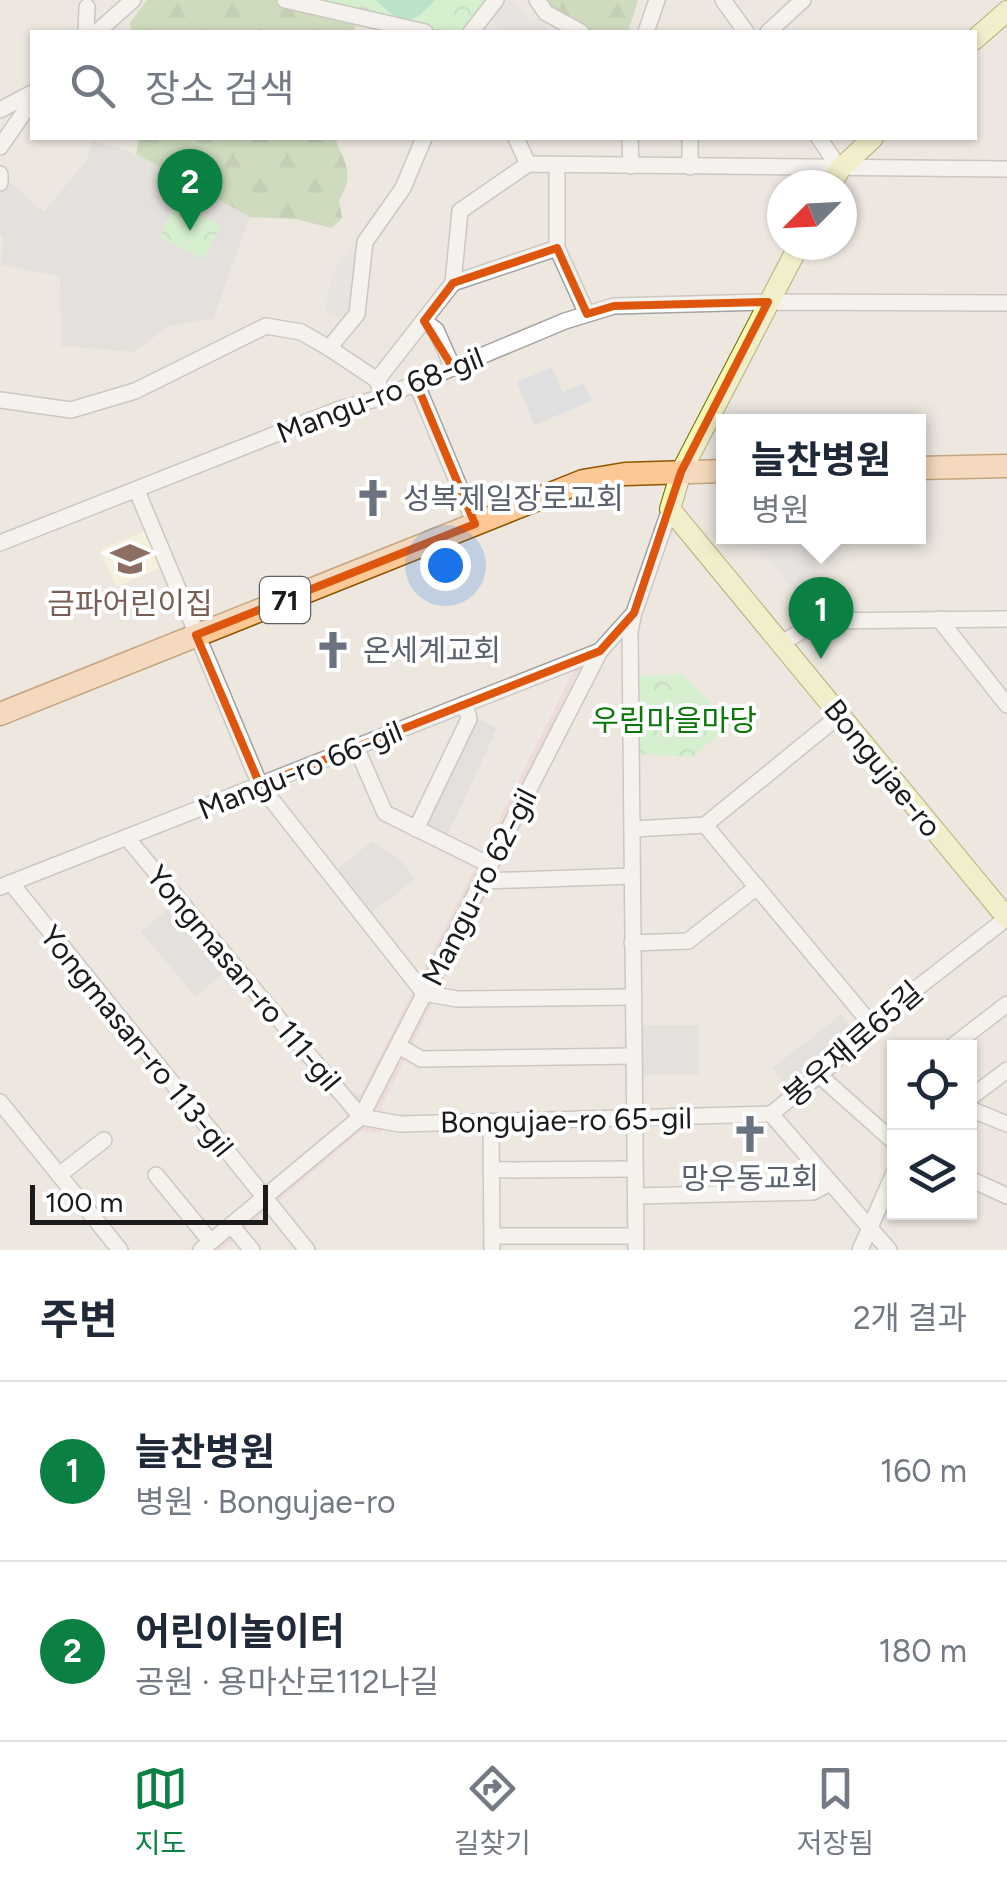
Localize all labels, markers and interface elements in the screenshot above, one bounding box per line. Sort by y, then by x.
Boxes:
search box [30,30,977,140]
icon: search [65,58,120,113]
text: 장소 검색 [145,66,294,112]
pin: 2 [158,148,222,231]
north arrow [767,170,857,260]
street label: Mangu-ro 68-gil [271,339,489,451]
popup [716,414,926,544]
text: 늘찬병원 [751,437,891,483]
church icon: 성복제일장로교회 [352,477,394,519]
place label: 성복제일장로교회 [403,480,624,517]
text: 병원 [751,491,810,529]
school or university icon: 금파어린이집 [109,538,151,580]
your location [420,540,471,591]
pin: 1 [788,576,854,659]
road number: 71 [260,577,310,623]
place label: 금파어린이집 [47,585,213,622]
church icon: 온세계교회 [312,629,354,671]
place label: 온세계교회 [363,632,501,669]
street label: Bongujae-ro [816,692,950,844]
park label: 우림마을마당 [591,702,757,739]
street label: Mangu-ro 66-gil [193,712,407,828]
street label: Mangu-ro 62-gil [413,782,545,992]
street label: Yongmasan-ro 111-gil [139,858,349,1098]
street label: Yongmasan-ro 113-gil [32,918,242,1164]
street label: 봉우재로65길 [776,974,930,1114]
map controls [887,1040,977,1220]
button: locate [887,1040,977,1130]
street label: Bongujae-ro 65-gil [440,1099,692,1141]
church icon: 망우동교회 [729,1113,771,1155]
button: layers [887,1130,977,1220]
place label: 망우동교회 [681,1160,819,1197]
scale bar [30,1180,268,1224]
text: 100 m [45,1185,123,1219]
text: 주변 [40,1294,117,1345]
text: 2개 결과 [853,1299,967,1337]
text: 늘찬병원 [135,1429,275,1475]
text: 1 [66,1452,79,1490]
text: 160 m [880,1452,967,1490]
text: 병원 · Bongujae-ro [135,1483,396,1521]
text: 어린이놀이터 [135,1609,345,1655]
text: 2 [63,1632,82,1670]
text: 180 m [878,1632,967,1670]
text: 공원 · 용마산로112나길 [135,1663,439,1701]
tab: 지도 [133,1761,188,1861]
tab: 길찾기 [454,1761,531,1861]
tab: 저장됨 [797,1761,874,1861]

